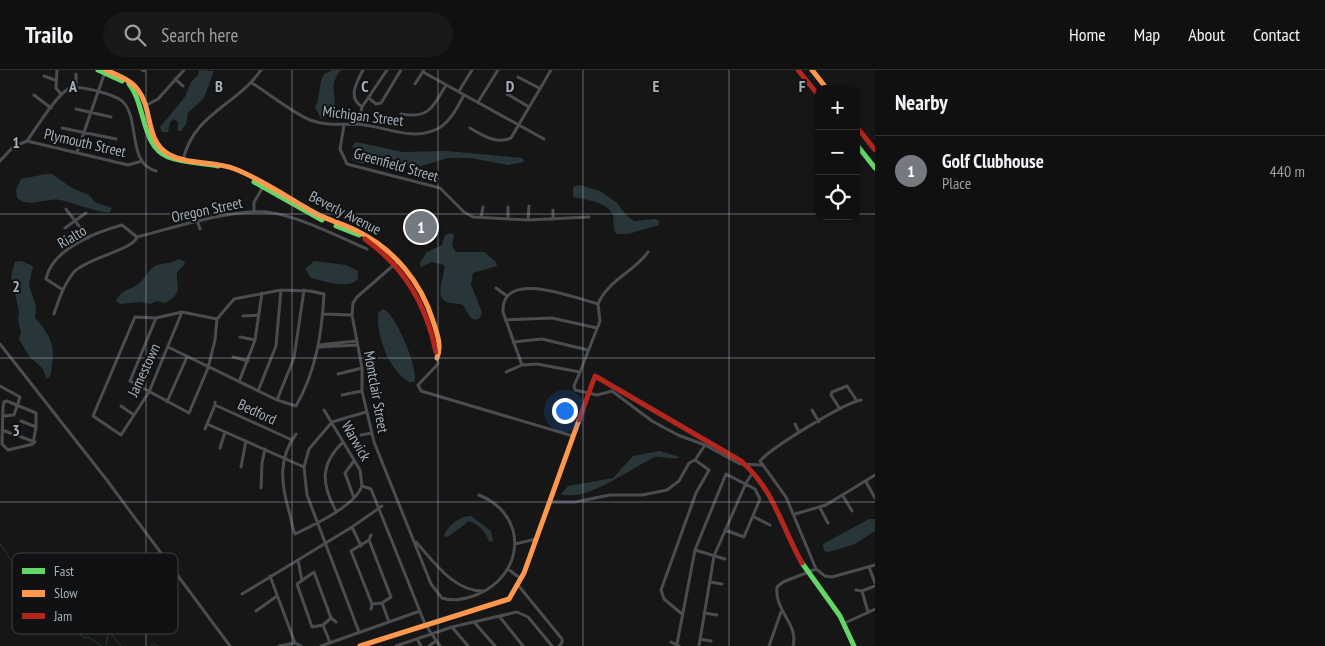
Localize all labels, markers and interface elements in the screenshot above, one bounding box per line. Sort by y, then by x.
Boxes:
search box [103,12,453,57]
text: Trailo [25,19,73,50]
icon: search [121,21,149,49]
text: Search here [161,23,238,47]
text: Home [1069,23,1106,46]
text: Map [1134,23,1160,46]
text: About [1188,23,1225,46]
text: Contact [1253,23,1300,46]
text: A [68,76,78,96]
text: B [215,76,223,96]
text: C [361,76,369,96]
text: D [506,76,515,96]
text: E [653,76,660,96]
text: F [799,76,806,96]
map controls [815,85,860,220]
button: + [815,85,860,130]
text: Nearby [895,89,948,116]
street label: Michigan Street [322,101,405,130]
street label: Plymouth Street [42,124,128,161]
button: − [815,130,860,175]
text: 1 [12,132,20,152]
street label: Greenfield Street [352,143,441,186]
text: Golf Clubhouse [942,149,1044,173]
text: 1 [907,161,915,181]
text: 440 m [1270,161,1305,181]
text: Place [942,173,971,193]
button: locate [815,175,860,220]
street label: Beverly Avenue [306,186,385,239]
street label: Oregon Street [170,193,244,226]
pin: 1 [405,208,437,246]
street label: Rialto [54,221,90,253]
text: 2 [12,276,20,296]
street label: Jamestown [123,340,164,400]
street label: Montclair Street [360,349,393,434]
street label: Bedford [235,394,280,429]
your location [552,398,578,424]
street label: Warwick [337,417,375,464]
text: 3 [12,420,20,440]
legend [12,553,178,634]
text: Fast [54,562,74,580]
text: Slow [54,584,78,602]
text: Jam [53,607,72,625]

